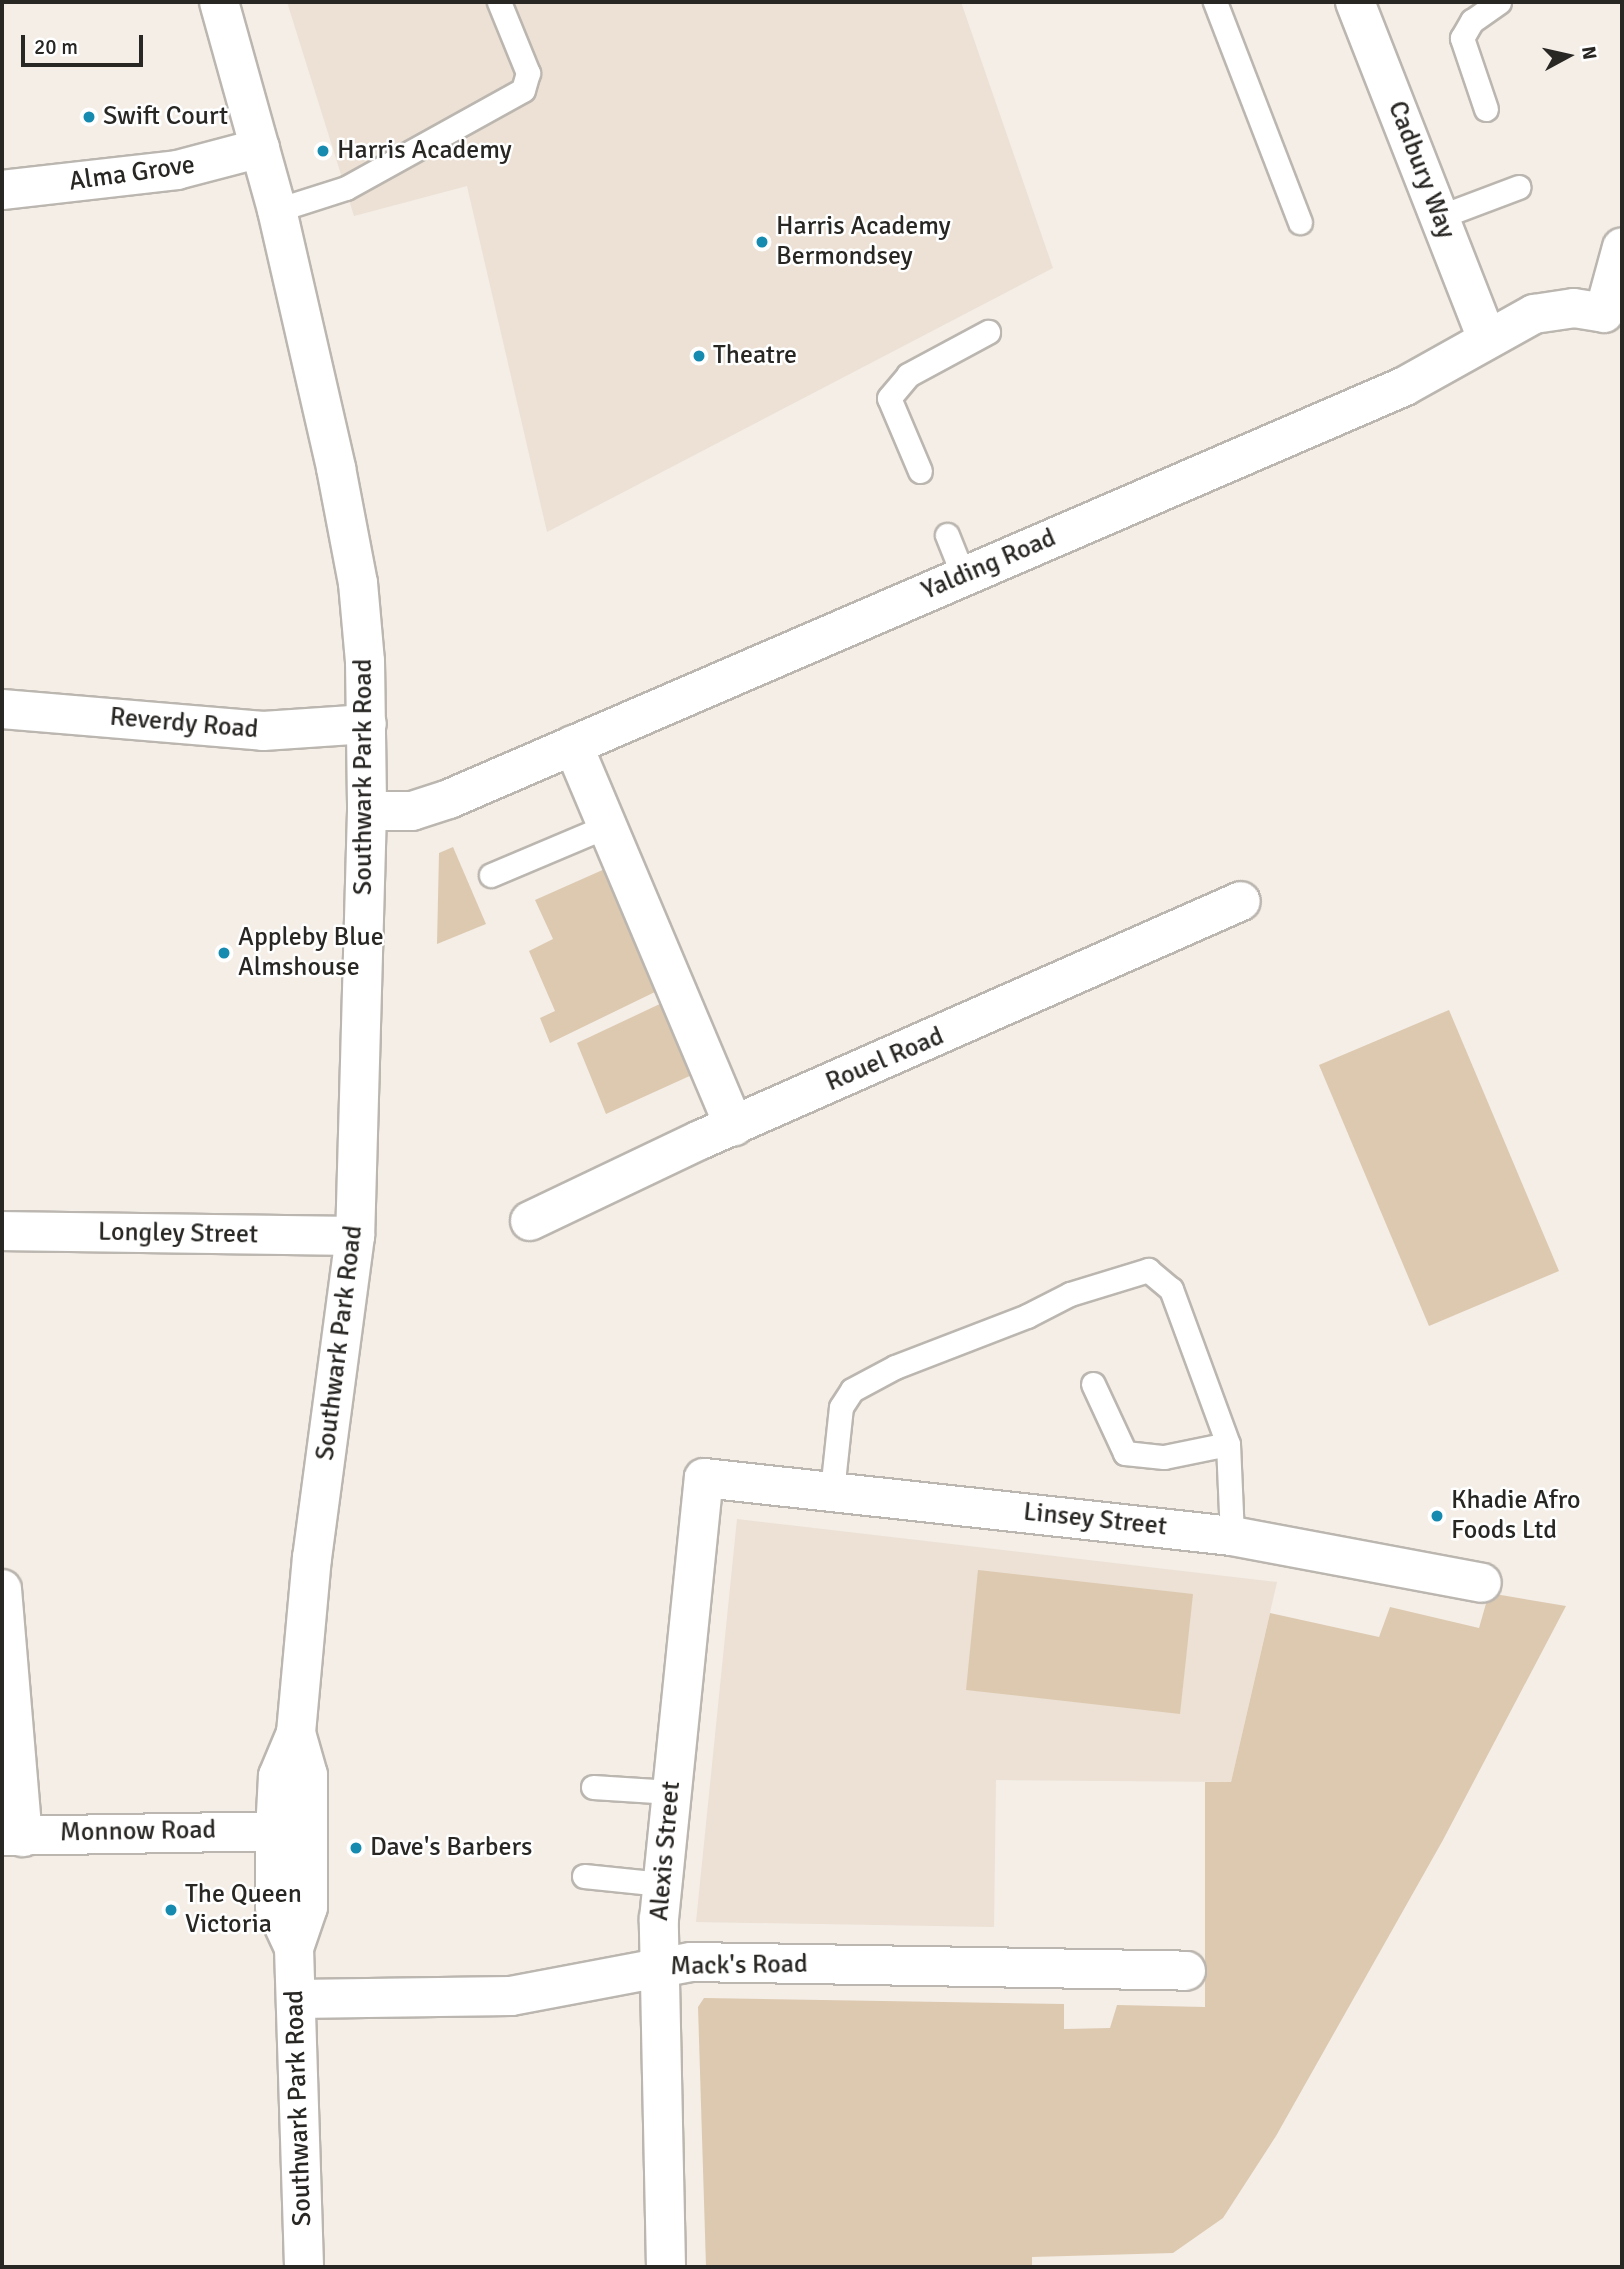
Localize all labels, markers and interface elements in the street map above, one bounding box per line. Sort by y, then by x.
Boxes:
scale bar [24,21,147,65]
north arrow [1533,21,1603,91]
text: 20 m [34,34,78,60]
text: N [1576,45,1602,61]
street label: Cadbury Way [1381,97,1461,243]
place label: Swift Court [103,101,228,133]
marker: Swift Court [81,109,97,125]
place label: Harris Academy [337,135,512,167]
marker: Harris Academy [315,143,331,159]
street label: Alma Grove [67,150,197,198]
place label: Harris Academy Bermondsey [776,211,951,272]
marker: Harris Academy Bermondsey [754,234,770,250]
place label: Theatre [713,340,797,372]
marker: Theatre [691,348,707,364]
street label: Yalding Road [917,523,1061,607]
street label: Southwark Park Road [348,659,380,895]
street label: Reverdy Road [108,702,260,746]
place label: Appleby Blue Almshouse [238,922,384,984]
marker: Appleby Blue Almshouse [216,945,232,961]
street label: Rouel Road [821,1021,949,1099]
street label: Longley Street [98,1217,258,1251]
street label: Southwark Park Road [310,1224,370,1462]
place label: Khadie Afro Foods Ltd [1451,1485,1580,1546]
street label: Linsey Street [1022,1497,1168,1543]
marker: Khadie Afro Foods Ltd [1429,1508,1445,1524]
street label: Alexis Street [644,1780,688,1922]
street label: Monnow Road [60,1815,216,1849]
place label: Dave's Barbers [370,1832,532,1864]
marker: Dave's Barbers [348,1840,364,1856]
place label: The Queen Victoria [185,1879,302,1940]
marker: The Queen Victoria [163,1902,179,1918]
street label: Mack's Road [670,1949,808,1983]
street label: Southwark Park Road [279,1989,319,2227]

